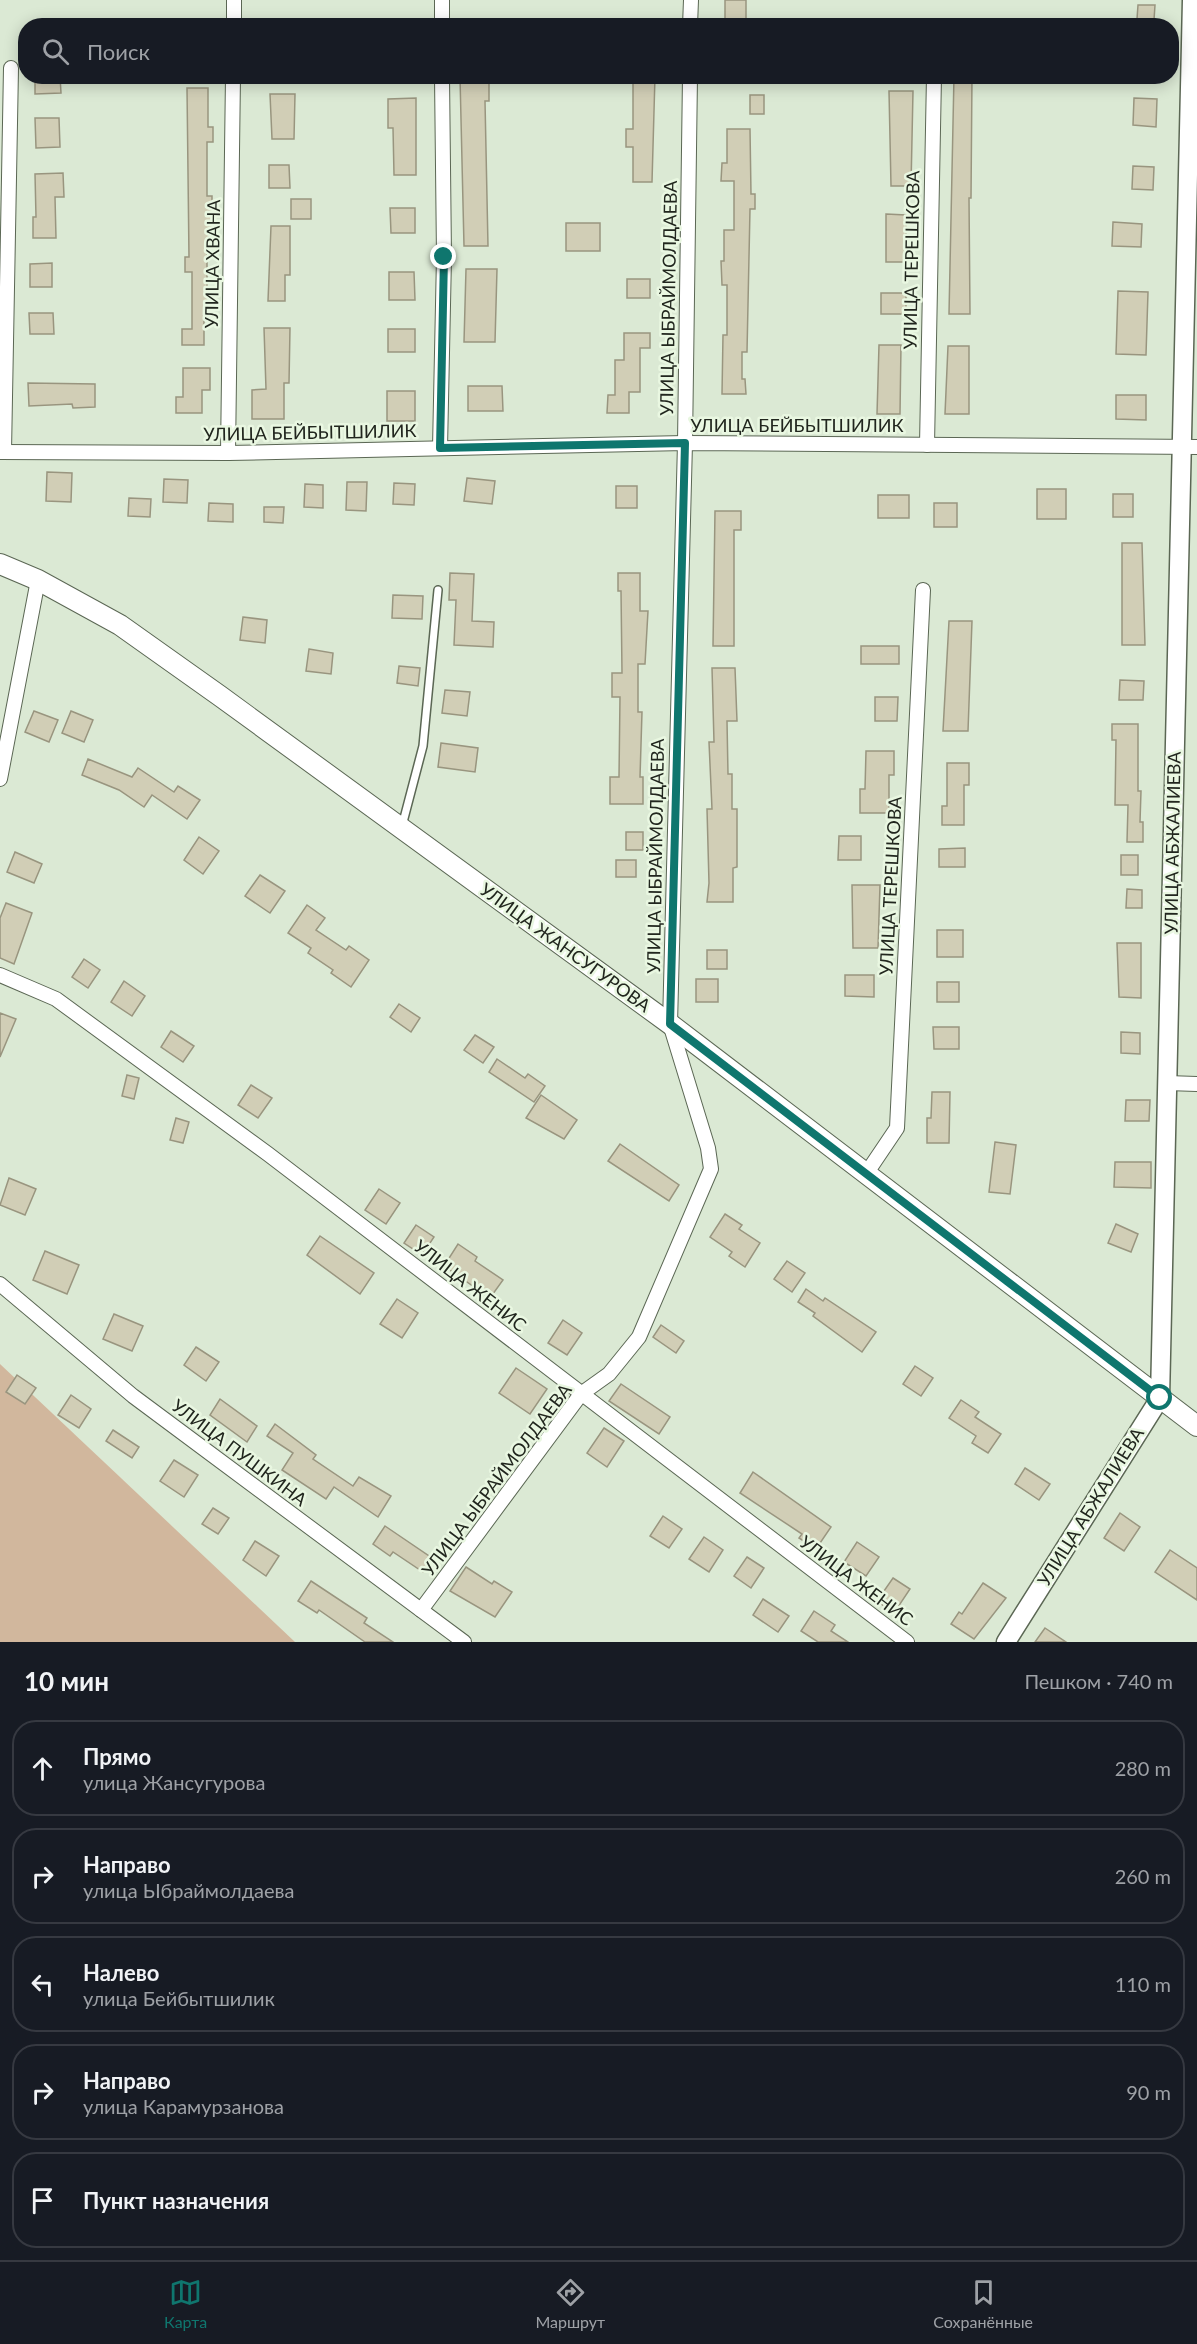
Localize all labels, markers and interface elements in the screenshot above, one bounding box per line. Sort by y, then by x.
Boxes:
search box [18,18,1179,84]
icon: search [39,35,72,68]
text: Поиск [87,38,150,65]
street label: УЛИЦА ТЕРЕШКОВА [898,169,924,350]
street label: УЛИЦА ЫБРАЙМОЛДАЕВА [655,179,681,416]
street label: УЛИЦА ХВАНА [200,198,224,329]
route end [430,243,456,269]
street label: УЛИЦА БЕЙБЫТШИЛИК [690,414,904,436]
street label: УЛИЦА БЕЙБЫТШИЛИК [203,419,417,445]
street label: УЛИЦА ЫБРАЙМОЛДАЕВА [642,737,668,974]
street label: УЛИЦА АБЖАЛИЕВА [1159,750,1185,935]
street label: УЛИЦА ТЕРЕШКОВА [874,795,906,976]
street label: УЛИЦА ЖАНСУГУРОВА [476,878,656,1017]
street label: УЛИЦА ЖЕНИС [410,1235,531,1336]
street label: УЛИЦА ЫБРАЙМОЛДАЕВА [417,1378,576,1580]
route start [1146,1384,1172,1410]
street label: УЛИЦА ПУШКИНА [168,1394,312,1511]
street label: УЛИЦА АБЖАЛИЕВА [1032,1422,1148,1590]
street label: УЛИЦА ЖЕНИС [795,1530,918,1630]
text: 10 мин [24,1665,109,1697]
text: Пешком · 740 m [1024,1669,1173,1693]
text: Прямо [83,1743,151,1770]
icon: ahead [26,1752,59,1785]
text: 280 m [1115,1756,1171,1780]
text: улица Жансугурова [83,1770,265,1794]
text: Направо [83,1851,171,1878]
icon: right [26,1860,59,1893]
text: 260 m [1115,1864,1171,1888]
text: улица Ыбраймолдаева [83,1878,294,1902]
text: Налево [83,1959,159,1986]
icon: left [26,1968,59,2001]
text: 110 m [1115,1972,1171,1996]
text: улица Бейбытшилик [83,1986,275,2010]
text: Направо [83,2067,171,2094]
icon: right [26,2076,59,2109]
text: 90 m [1126,2080,1171,2104]
text: улица Карамурзанова [83,2094,284,2118]
icon: arrive [26,2184,59,2217]
text: Пункт назначения [83,2187,269,2214]
tab: Карта [164,2276,207,2331]
tab: Маршрут [535,2276,605,2331]
tab: Сохранённые [933,2276,1033,2331]

